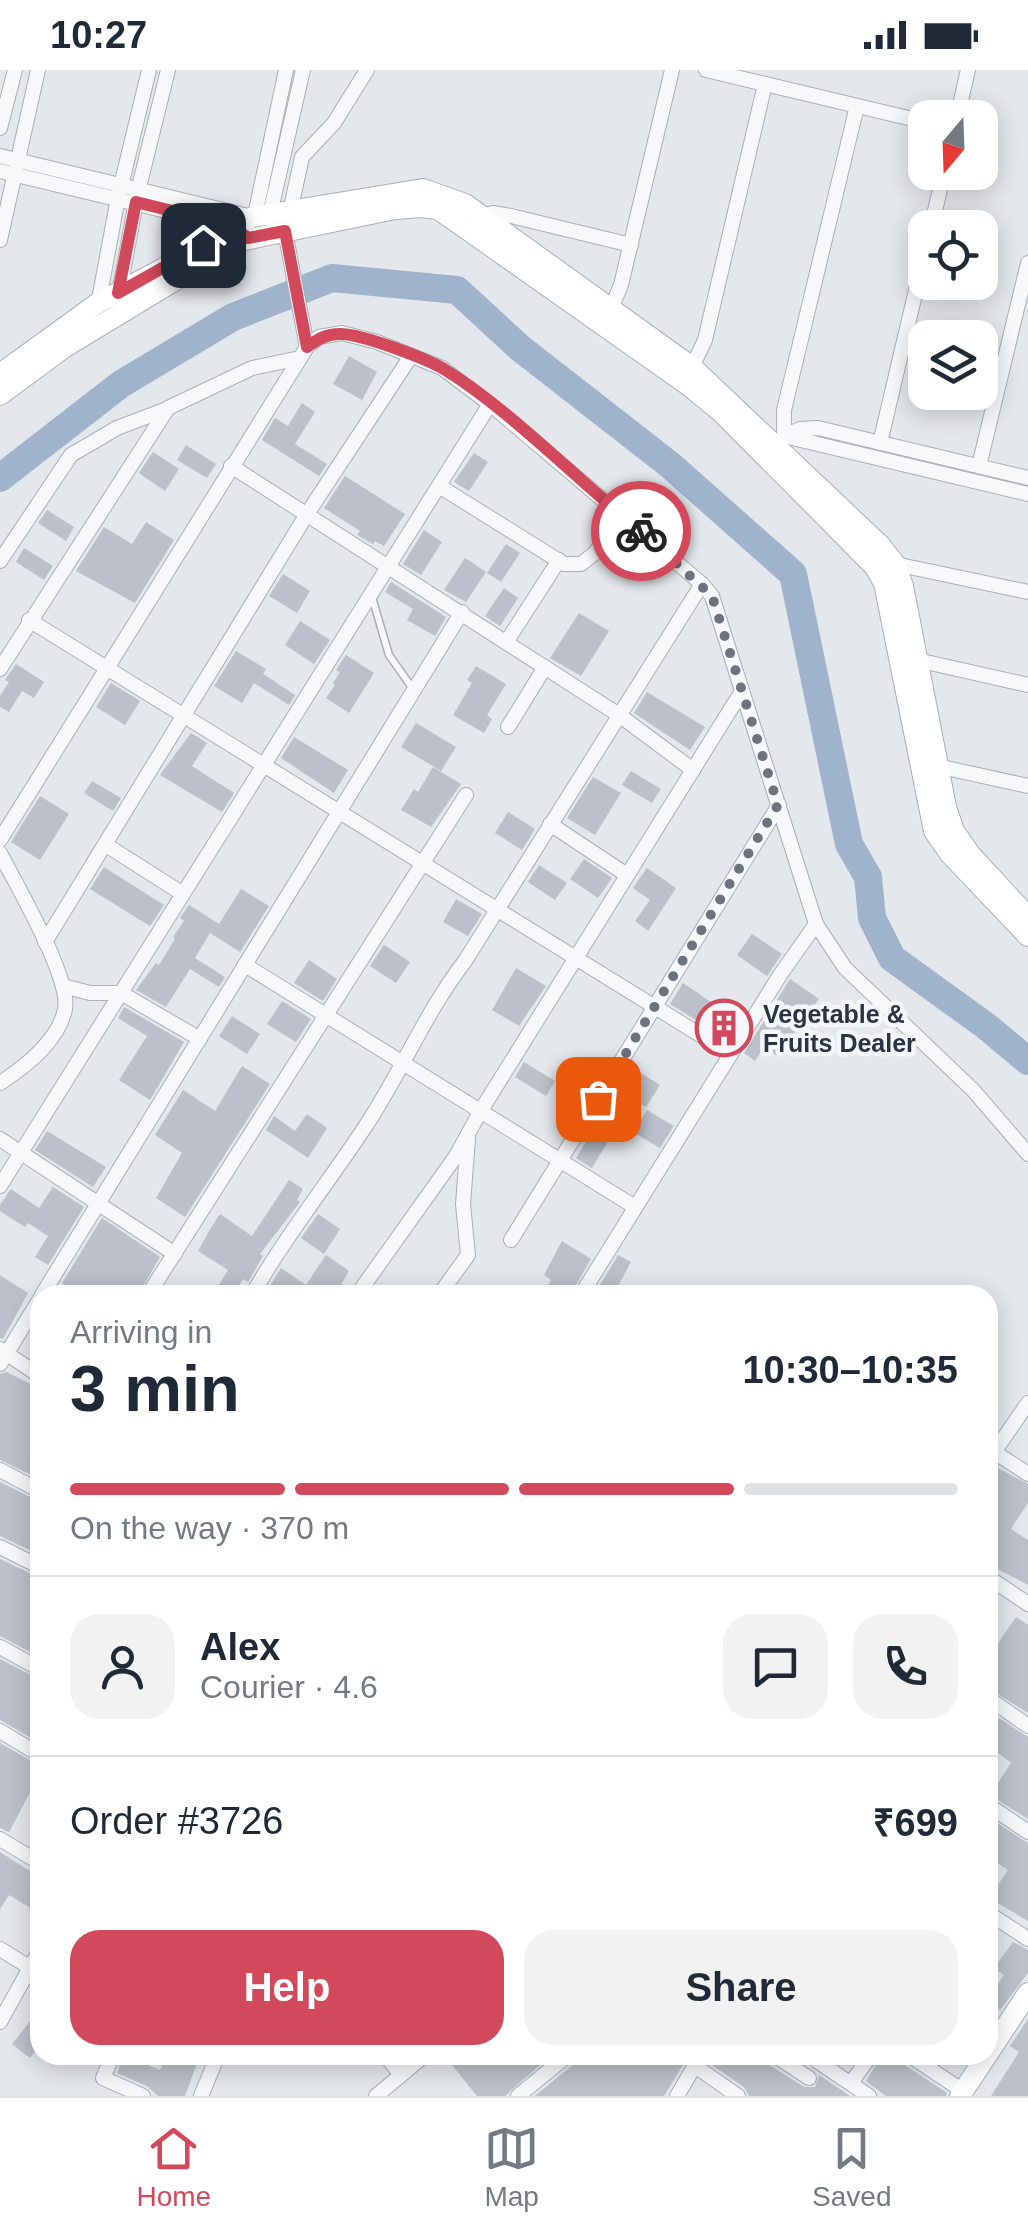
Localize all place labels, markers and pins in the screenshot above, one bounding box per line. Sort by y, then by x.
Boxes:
pin [161,203,246,288]
building icon: Vegetable & Fruits Dealer [694,998,754,1058]
place label: Vegetable & Fruits Dealer [763,1000,916,1057]
pin [556,1057,641,1142]

